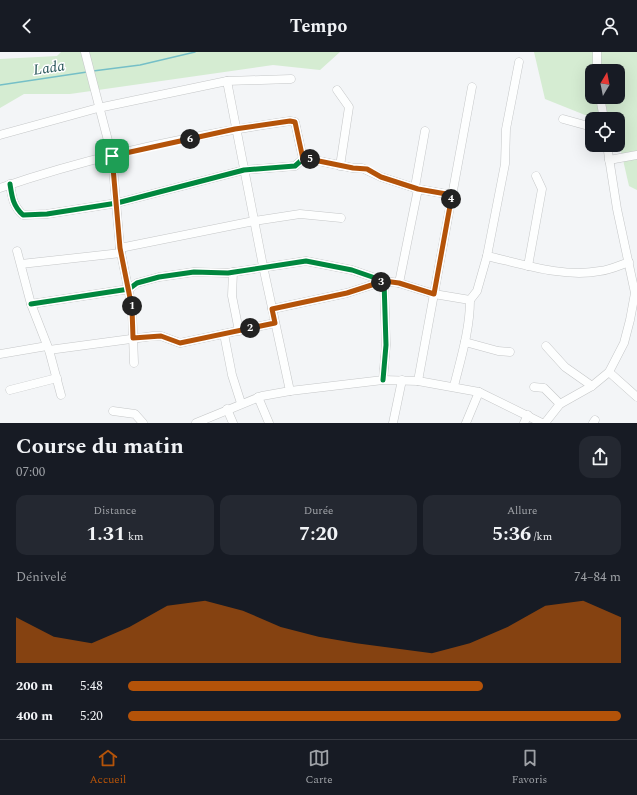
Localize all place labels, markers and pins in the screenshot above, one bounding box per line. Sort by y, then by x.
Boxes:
pin: 6 [180,129,200,149]
pin [95,139,129,173]
pin: 5 [300,149,320,169]
pin: 4 [441,189,461,209]
pin: 3 [371,272,391,292]
pin: 1 [122,296,142,316]
pin: 2 [240,318,260,338]

